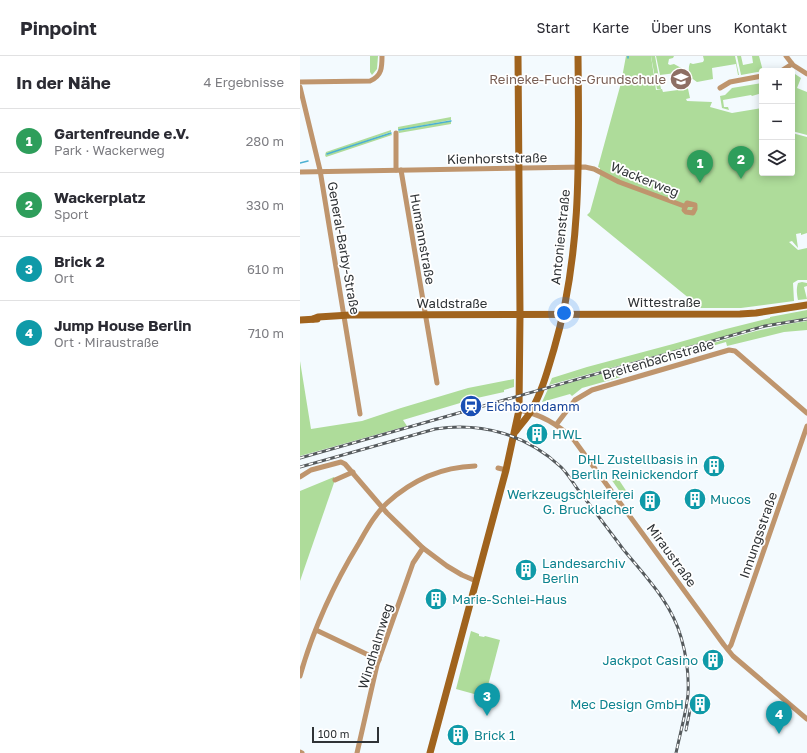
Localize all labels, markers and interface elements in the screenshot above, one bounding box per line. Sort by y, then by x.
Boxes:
text: Pinpoint [20,16,97,39]
text: Start [537,19,570,36]
text: Karte [592,19,629,36]
text: Über uns [651,19,711,36]
text: Kontakt [733,19,787,36]
school or university icon: Reineke-Fuchs-Grundschule [668,66,694,92]
map controls [759,68,795,176]
button: + [759,68,795,104]
place label: Reineke-Fuchs-Grundschule [489,71,666,87]
text: In der Nähe [16,72,111,93]
text: 4 Ergebnisse [204,74,284,90]
button: − [759,104,795,140]
text: Gartenfreunde e.V. [54,124,190,142]
text: 1 [26,133,32,149]
text: 280 m [246,133,284,149]
button: layers [759,140,795,176]
text: Park · Wackerweg [54,142,165,158]
pin: 2 [728,146,754,179]
street label: Kienhorststraße [447,149,547,167]
pin: 1 [687,150,713,183]
street label: Wackerweg [608,158,682,200]
street label: General-Barby-Straße [324,180,364,316]
text: Wackerplatz [54,188,146,206]
street label: Antonienstraße [547,188,573,286]
street label: Humannstraße [407,192,439,286]
text: 2 [25,197,33,213]
text: 330 m [246,197,284,213]
text: Sport [54,206,89,222]
text: Brick 2 [54,252,105,270]
text: 3 [25,261,33,277]
text: 610 m [247,261,284,277]
text: Ort [54,270,74,286]
street label: Wittestraße [627,294,701,310]
street label: Waldstraße [417,295,487,311]
your location [554,303,574,323]
text: Jump House Berlin [54,316,191,334]
text: 4 [25,325,33,341]
text: 710 m [248,325,284,341]
text: Ort · Miraustraße [54,334,159,350]
street label: Breitenbachstraße [600,335,716,383]
station icon: Eichborndamm [458,393,484,419]
place label: Eichborndamm [486,398,580,414]
building icon: HWL [524,421,550,447]
place label: HWL [552,426,582,442]
place label: DHL Zustellbasis in Berlin Reinickendorf [571,451,698,482]
building icon: DHL Zustellbasis in Berlin Reinickendorf [701,453,727,479]
place label: Werkzeugschleiferei G. Brucklacher [507,486,634,517]
building icon: Mucos [682,486,708,512]
building icon: Werkzeugschleiferei G. Brucklacher [637,488,663,514]
street label: Innungsstraße [736,490,780,580]
place label: Mucos [710,491,751,507]
street label: Miraustraße [644,520,700,590]
place label: Landesarchiv Berlin [542,555,626,586]
building icon: Landesarchiv Berlin [513,557,539,583]
building icon: Marie-Schlei-Haus [423,586,449,612]
place label: Marie-Schlei-Haus [452,591,567,607]
street label: Windhalmweg [354,601,396,691]
building icon: Jackpot Casino [700,647,726,673]
place label: Jackpot Casino [602,652,698,668]
pin: 3 [474,683,500,716]
building icon: Mec Design GmbH [687,691,713,717]
place label: Mec Design GmbH [570,696,684,712]
pin: 4 [766,701,792,734]
building icon: Brick 1 [445,722,471,748]
scale bar [312,725,379,744]
text: 100 m [318,727,349,740]
place label: Brick 1 [474,727,515,743]

